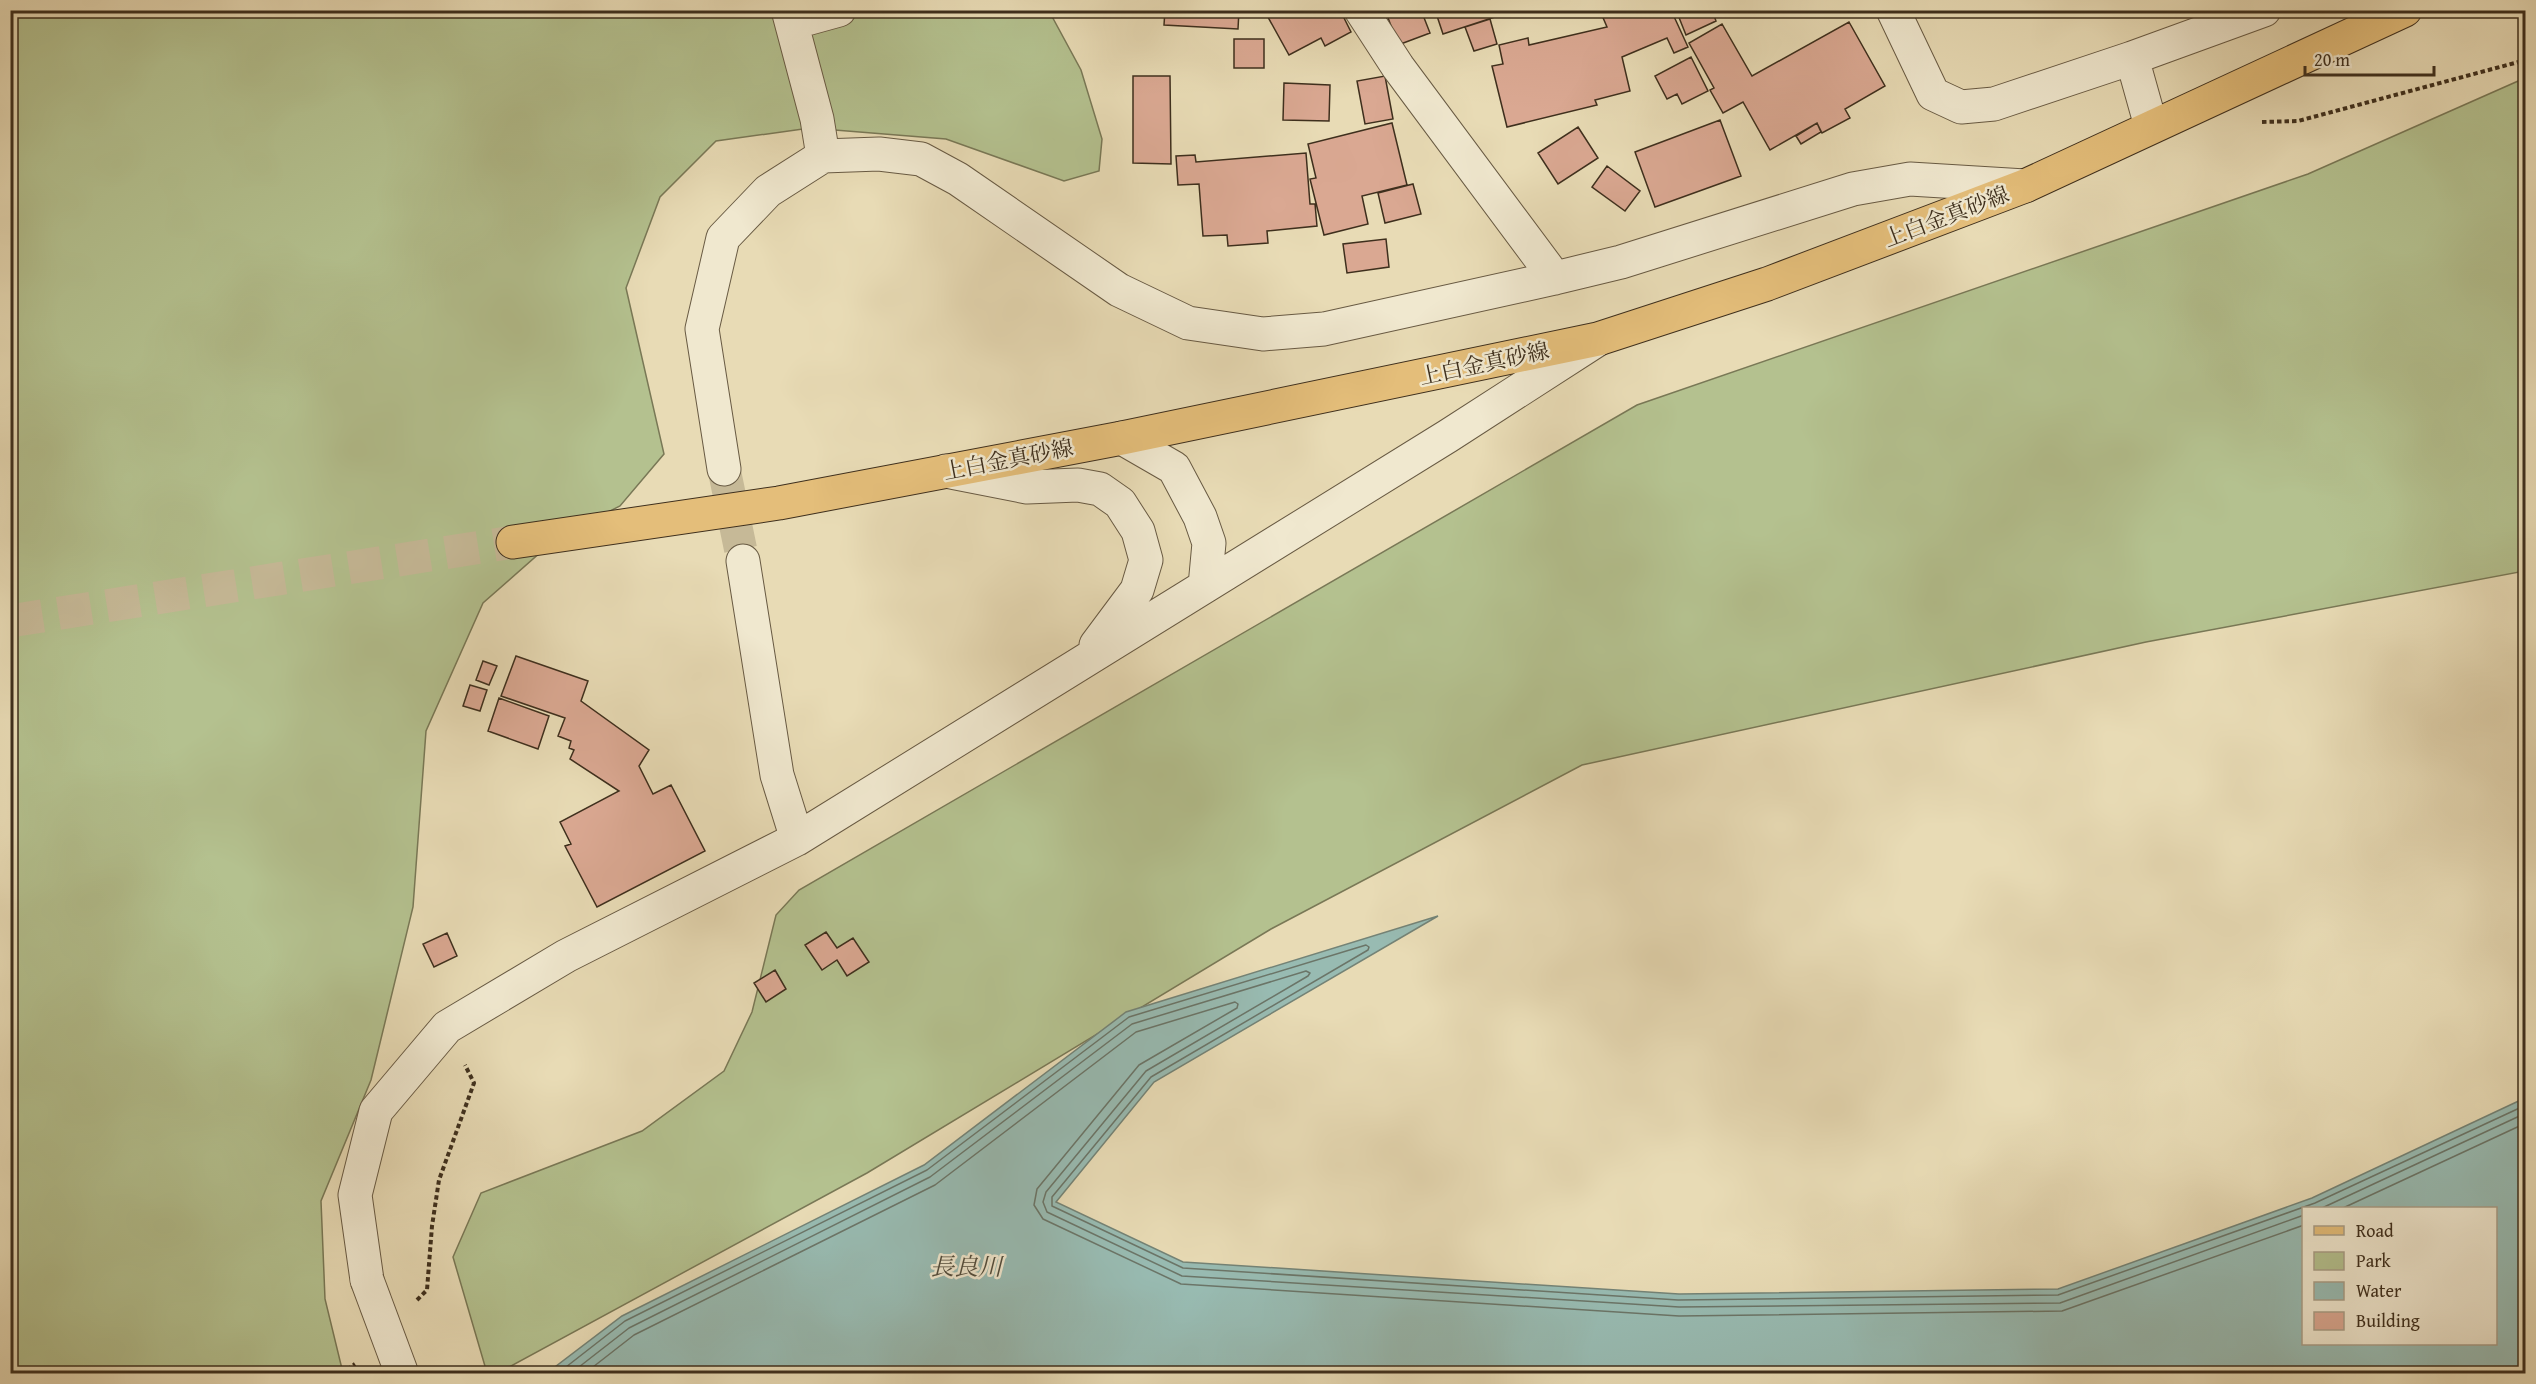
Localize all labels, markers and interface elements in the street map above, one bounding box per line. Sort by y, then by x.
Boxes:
scale bar [2305,39,2434,77]
text: 20 m [2314,46,2350,73]
street label: 上白金真砂線 [1879,177,2013,255]
street label: 上白金真砂線 [1416,334,1552,392]
street label: 上白金真砂線 [940,431,1076,487]
legend [2302,1207,2497,1345]
text: Road [2356,1217,2394,1244]
text: Park [2356,1247,2392,1274]
water label: 長良川 [930,1249,1005,1284]
text: Water [2356,1277,2402,1304]
text: Building [2356,1307,2420,1334]

